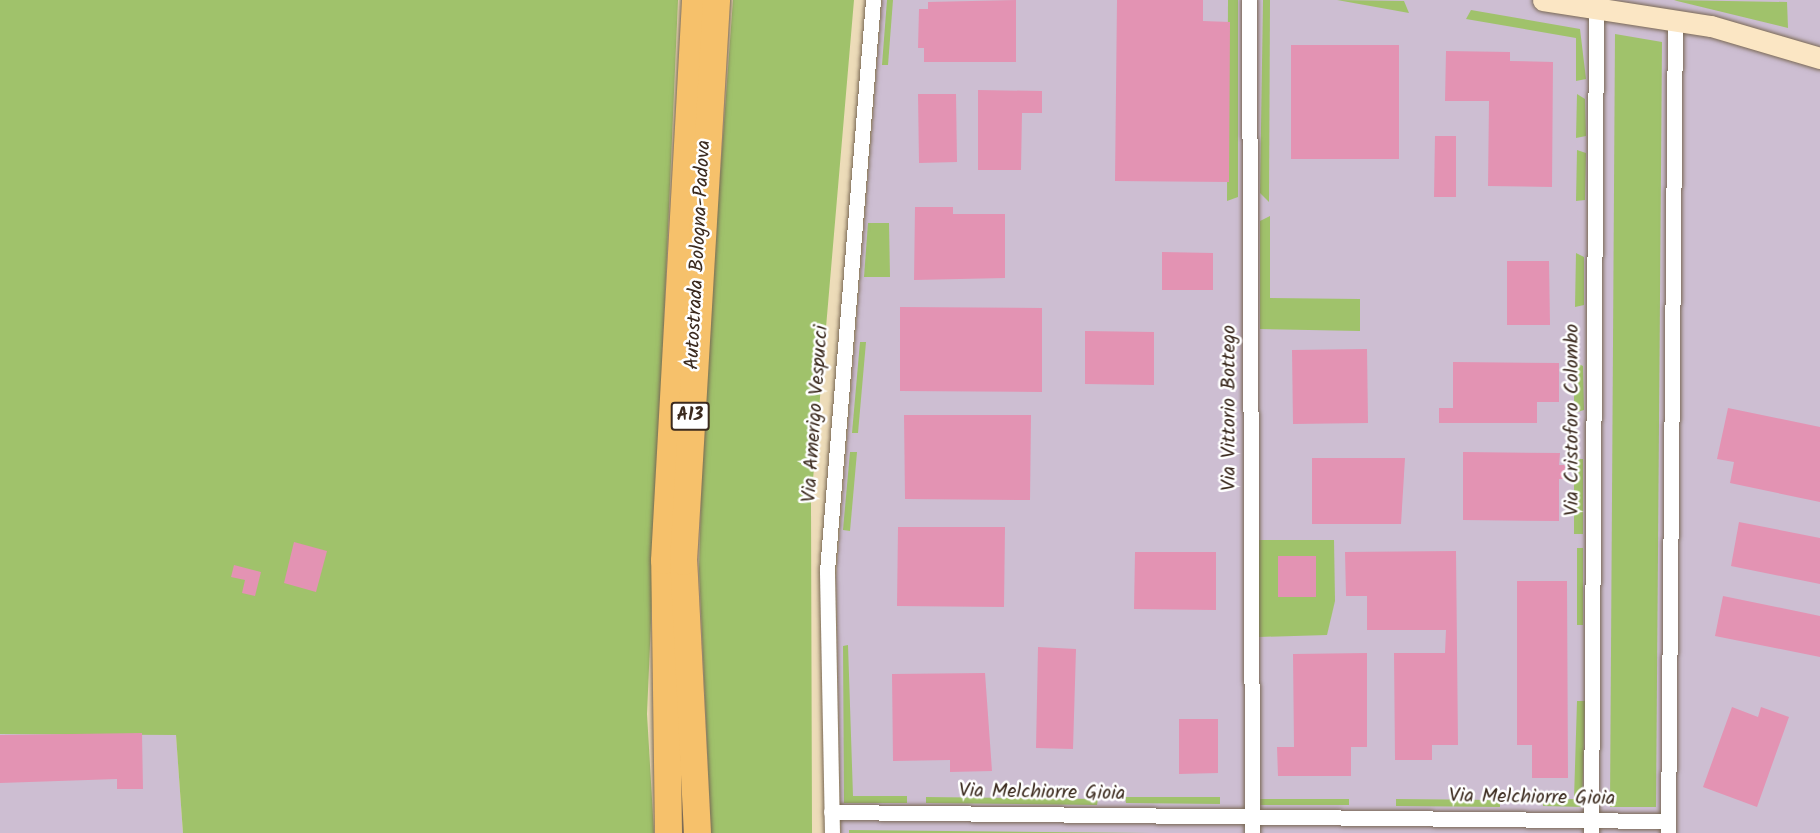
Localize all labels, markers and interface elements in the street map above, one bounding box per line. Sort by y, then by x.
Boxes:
street label: Autostrada Bologna-Padova [681,140,717,370]
street label: Via Cristoforo Colombo [1561,324,1585,516]
street label: Via Amerigo Vespucci [798,325,834,503]
street label: Via Vittorio Bottego [1218,325,1242,491]
road number: A13 [670,401,710,431]
street label: Via Melchiorre Gioia [959,780,1125,806]
street label: Via Melchiorre Gioia [1449,785,1615,811]

